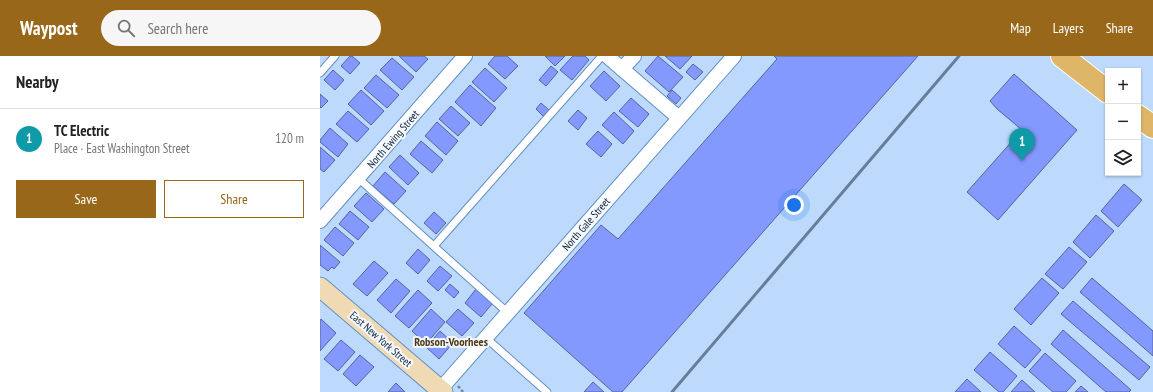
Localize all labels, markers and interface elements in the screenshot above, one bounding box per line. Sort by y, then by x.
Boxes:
search box [101,10,381,46]
text: Waypost [20,16,77,40]
icon: search [115,17,137,39]
text: Search here [147,19,208,38]
text: Map [1010,19,1031,37]
text: Layers [1053,19,1084,37]
text: Share [1106,19,1133,37]
map controls [1105,68,1141,176]
button: + [1105,68,1141,104]
text: Nearby [16,71,59,93]
button: − [1105,104,1141,140]
street label: North Ewing Street [364,107,422,171]
text: TC Electric [54,121,109,140]
pin: 1 [1009,128,1035,161]
text: 1 [26,130,32,147]
text: 120 m [275,130,304,147]
text: Place · East Washington Street [54,140,190,157]
button: layers [1105,140,1141,176]
button: Save [16,180,156,218]
button: Share [164,180,304,218]
street label: North Gale Street [559,194,613,254]
your location [784,195,804,215]
street label: East New York Street [347,308,415,370]
district label: Robson-Voorhees [414,334,488,349]

